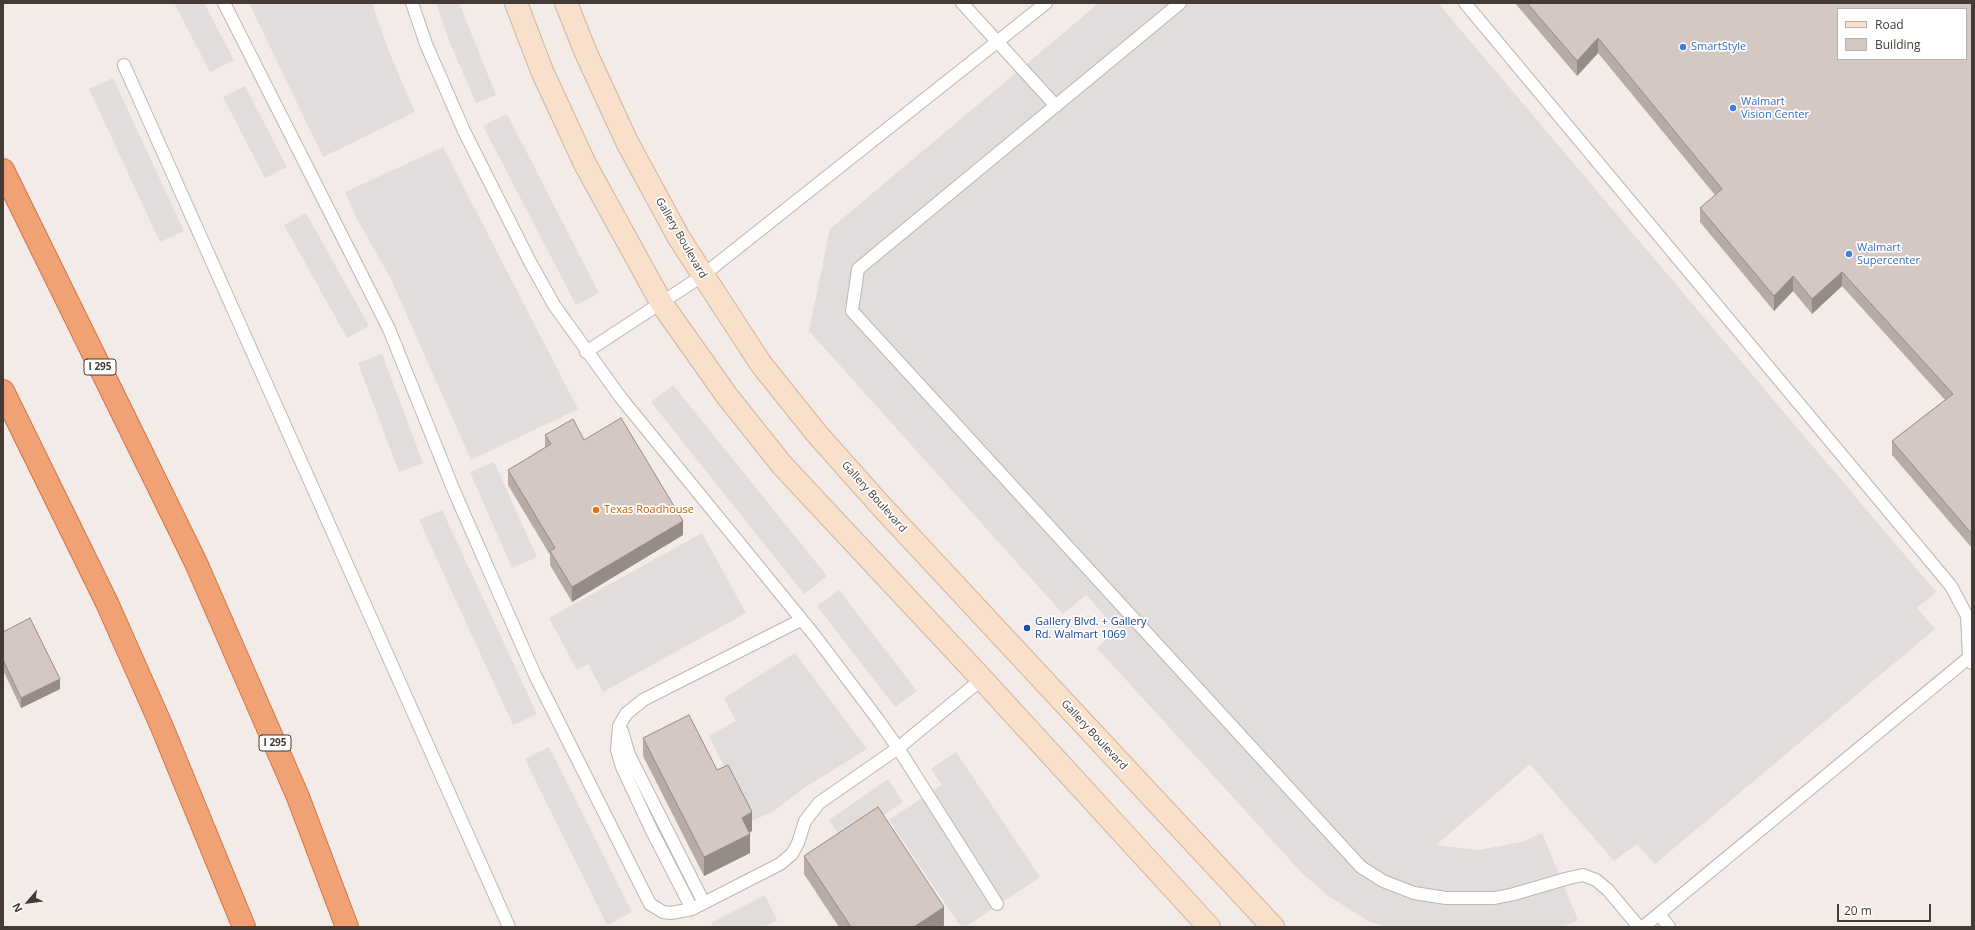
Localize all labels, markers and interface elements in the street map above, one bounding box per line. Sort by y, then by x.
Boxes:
legend [1837,8,1967,60]
text: Road [1875,16,1904,33]
text: Building [1875,36,1920,53]
place label: SmartStyle [1691,40,1746,54]
marker: SmartStyle [1678,42,1688,52]
place label: Walmart Vision Center [1741,95,1809,121]
marker: Walmart Vision Center [1728,103,1738,113]
street label: Gallery Boulevard [653,195,709,281]
place label: Walmart Supercenter [1857,241,1920,267]
marker: Walmart Supercenter [1844,249,1854,259]
road number: I 295 [84,359,116,375]
street label: Gallery Boulevard [839,459,909,535]
place label: Texas Roadhouse [604,503,694,517]
marker: Texas Roadhouse [591,505,601,515]
place label: Gallery Blvd. + Gallery Rd. Walmart 1069 [1035,615,1147,641]
marker: Gallery Blvd. + Gallery Rd. Walmart 1069 [1022,623,1032,633]
street label: Gallery Boulevard [1058,697,1130,773]
road number: I 295 [259,735,291,751]
north arrow [8,882,48,922]
scale bar [1839,896,1933,922]
text: N [8,900,26,915]
text: 20 m [1844,902,1872,919]

